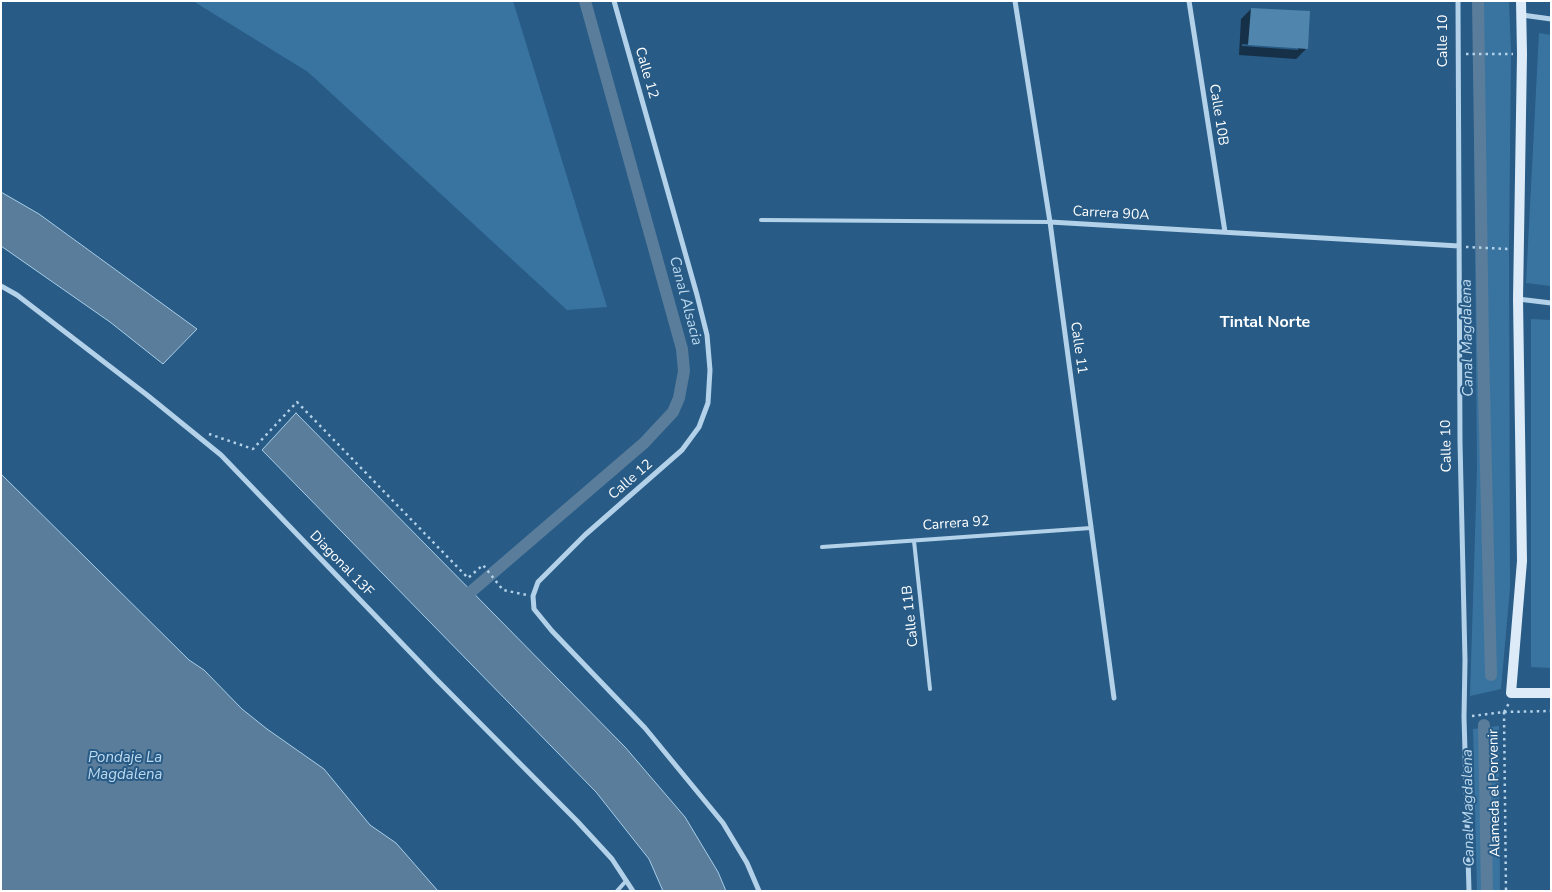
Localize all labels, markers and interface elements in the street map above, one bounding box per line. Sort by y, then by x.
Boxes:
street label: Calle 10 [1436,15,1452,67]
street label: Calle 12 [631,45,661,101]
street label: Calle 10B [1205,83,1231,147]
street label: Carrera 90A [1072,204,1150,224]
water label: Canal Alsacia [664,255,706,347]
water label: Canal Magdalena [1458,279,1478,397]
district label: Tintal Norte [1220,313,1310,333]
street label: Calle 11 [1066,321,1090,375]
street label: Calle 10 [1438,420,1456,472]
street label: Calle 12 [606,456,656,504]
street label: Carrera 92 [922,513,990,535]
street label: Diagonal 13F [306,528,376,600]
street label: Calle 11B [899,584,923,648]
street label: Alameda el Porvenir [1485,729,1505,857]
water label: Pondaje La Magdalena [87,749,163,784]
water label: Canal Magdalena [1459,749,1479,867]

